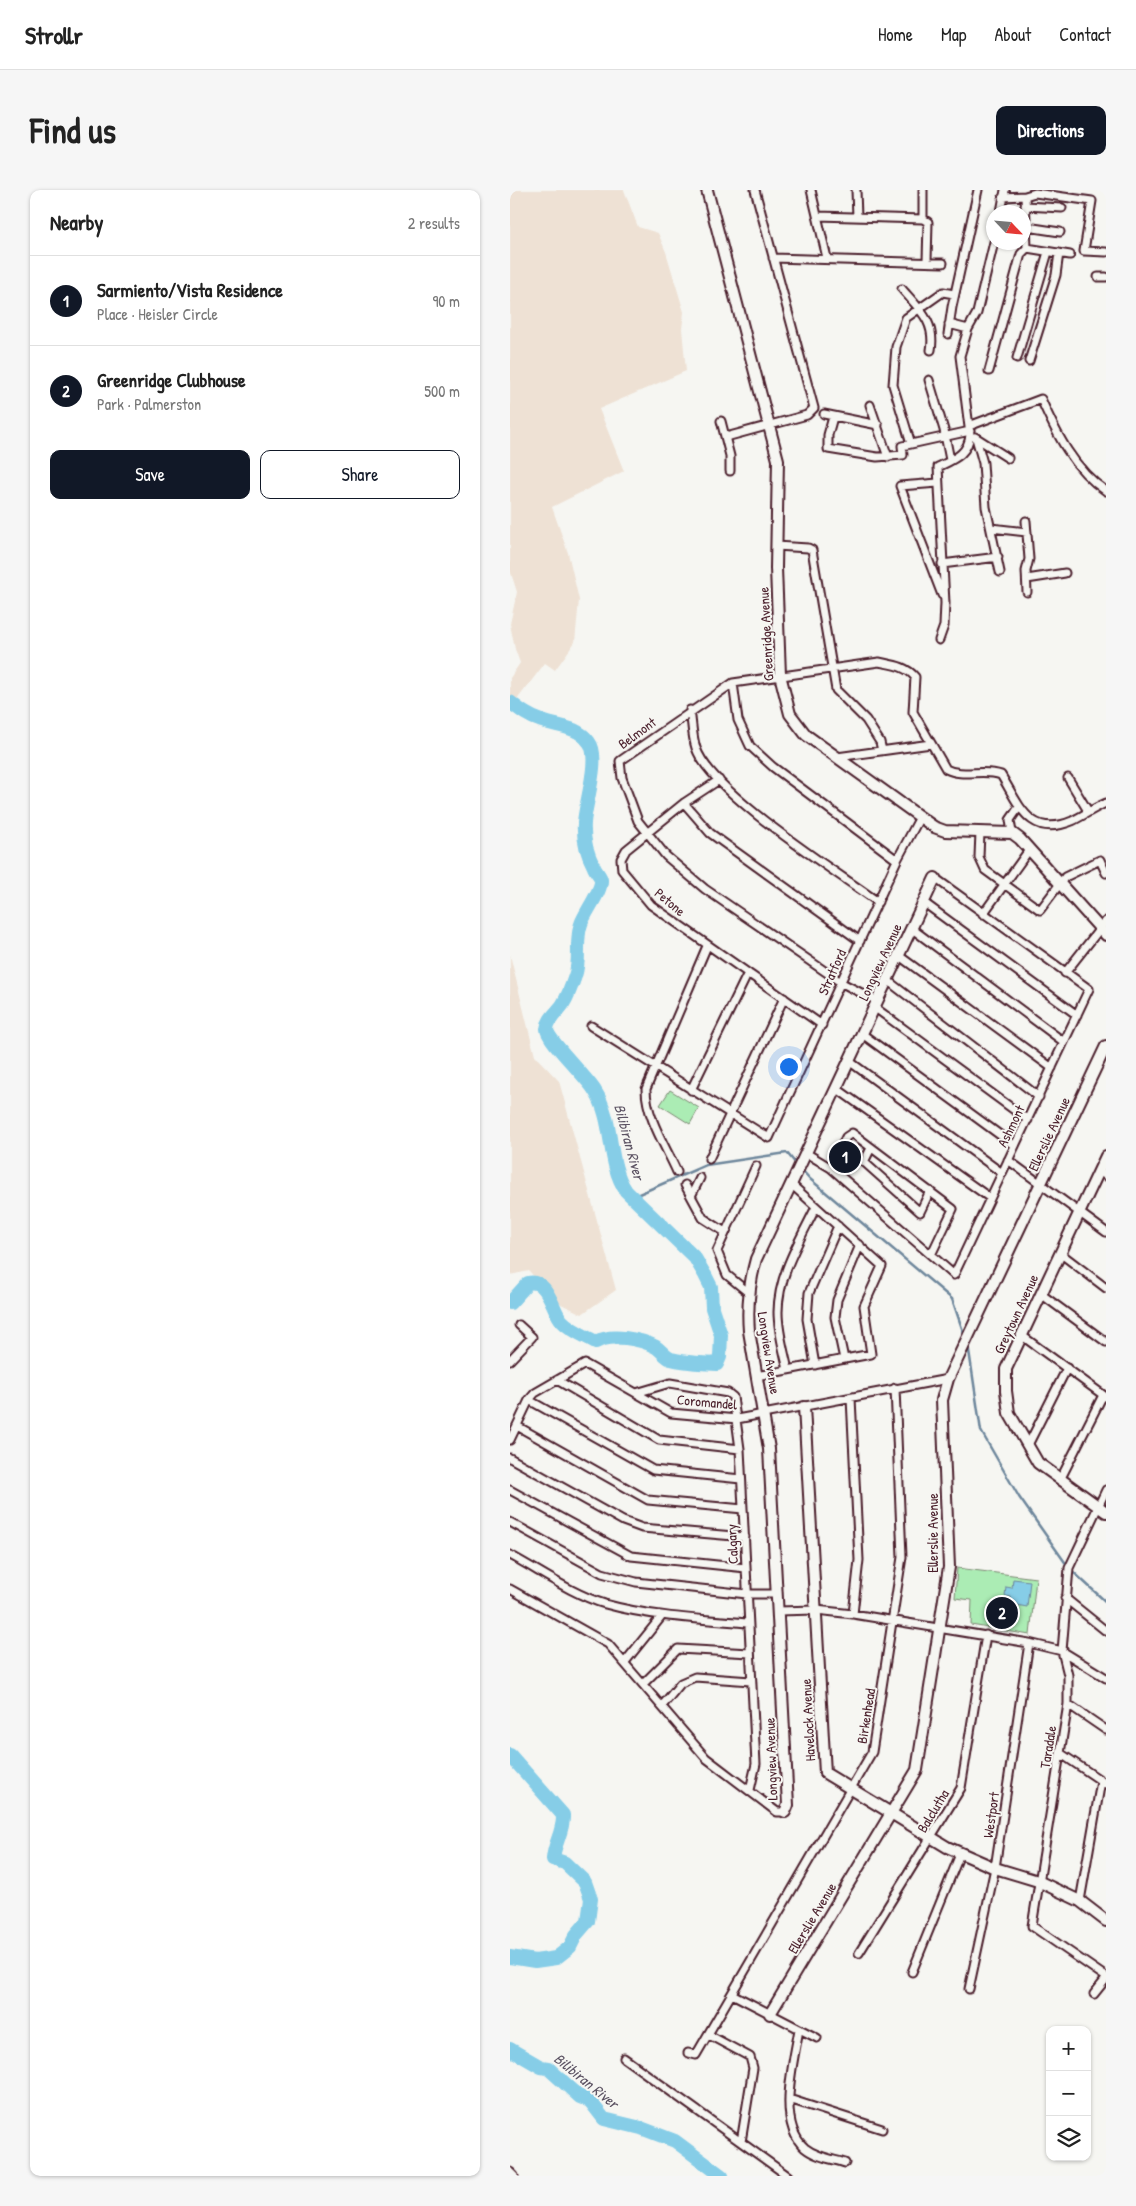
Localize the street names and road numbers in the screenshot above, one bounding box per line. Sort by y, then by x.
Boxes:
street label: Greenridge Avenue [754,586,778,682]
street label: Belmont [614,712,660,753]
street label: Petone [651,883,690,920]
street label: Longview Avenue [853,920,907,1004]
street label: Stratford [813,945,850,998]
street label: Ellerslie Avenue [1023,1093,1074,1174]
street label: Ashmont [992,1102,1029,1150]
street label: Greytown Avenue [989,1271,1043,1357]
street label: Longview Avenue [753,1310,785,1396]
street label: Coromandel [676,1389,738,1414]
street label: Ellerslie Avenue [923,1493,942,1573]
street label: Calgary [721,1523,743,1564]
street label: Havelock Avenue [796,1678,819,1762]
street label: Birkenhead [852,1686,879,1745]
street label: Longview Avenue [760,1717,782,1801]
street label: Taradale [1035,1724,1060,1770]
street label: Balclutha [912,1785,953,1836]
street label: Westport [978,1791,1004,1839]
street label: Ellerslie Avenue [783,1878,840,1957]

